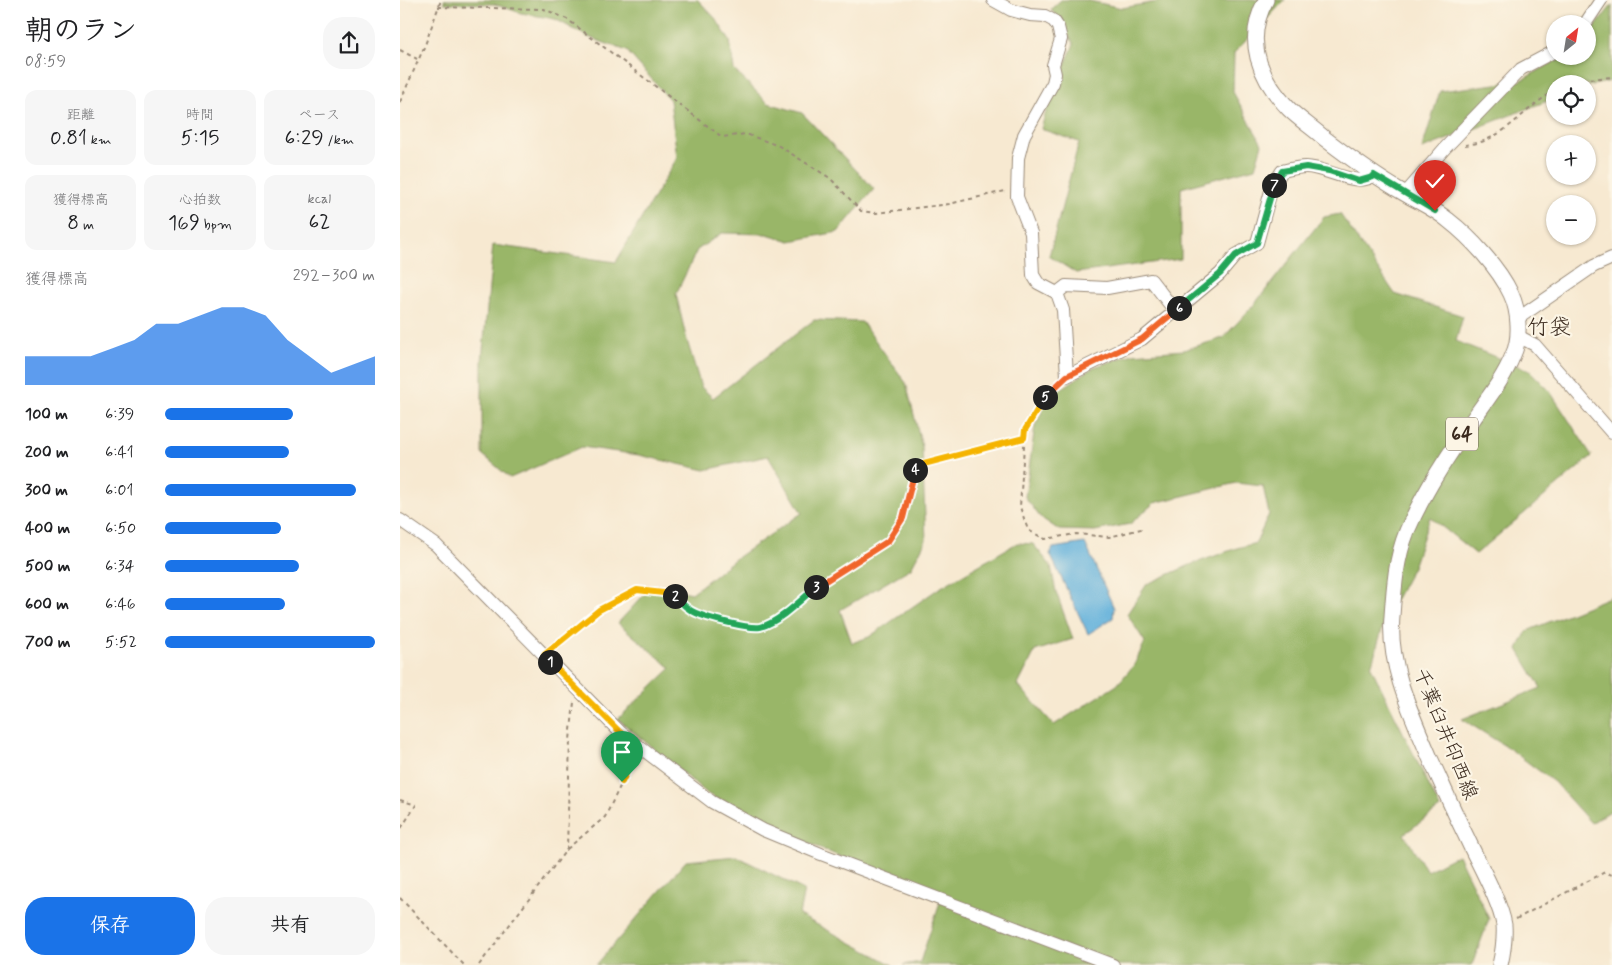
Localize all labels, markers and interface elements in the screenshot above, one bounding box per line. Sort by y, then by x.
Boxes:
text: 朝のラン [25,13,137,50]
north arrow [1546,15,1596,65]
map controls [1546,15,1596,245]
button: share [323,17,375,69]
text: 08:59 [25,51,66,72]
button: locate [1546,75,1596,125]
text: 距離 [67,106,95,124]
text: 時間 [186,106,214,124]
text: ペース [299,106,340,124]
text: 0.81 [50,124,87,152]
text: 5:15 [181,124,219,152]
text: 6:29 [285,124,324,152]
text: km [87,131,111,149]
text: /km [324,131,354,149]
button: + [1546,135,1596,185]
pin [1414,160,1456,211]
icon: check [1421,167,1449,195]
pin: 7 [1262,172,1286,198]
text: 7 [1270,176,1279,194]
text: kcal [308,190,331,208]
text: 獲得標高 [53,191,109,209]
text: 心拍数 [179,191,221,209]
button: − [1546,195,1596,245]
text: 62 [308,208,330,236]
text: 8 [67,209,79,237]
text: 169 [168,209,200,237]
text: m [79,216,94,234]
text: bpm [200,216,232,234]
text: 292–300 m [293,265,375,286]
text: 獲得標高 [25,269,89,290]
pin: 6 [1166,296,1192,320]
text: 6 [1176,299,1183,317]
district label: 竹袋 [1527,314,1571,342]
pin: 5 [1032,384,1058,410]
text: 5 [1041,388,1050,406]
text: 100 m [25,404,68,425]
text: 6:39 [105,404,134,425]
road number: 64 [1446,418,1478,450]
text: 200 m [25,442,69,463]
text: 6:41 [105,442,134,463]
pin: 4 [902,458,928,482]
text: 4 [911,461,920,479]
text: 300 m [25,480,68,501]
text: 6:01 [105,480,133,501]
text: 400 m [25,518,70,539]
text: 6:50 [105,518,136,539]
text: 500 m [25,556,70,577]
text: 6:34 [105,556,134,577]
pin: 3 [804,574,828,600]
text: 3 [813,578,820,596]
pin: 2 [662,584,688,608]
text: 2 [672,587,679,605]
text: 600 m [25,594,69,615]
text: 6:46 [105,594,136,615]
text: 700 m [25,632,71,653]
text: 5:52 [105,632,137,653]
pin: 1 [538,650,562,674]
text: 1 [547,653,554,671]
street label: 千葉臼井印西線 [1406,664,1484,804]
pin [601,731,643,782]
icon: arrive [608,738,636,766]
button: 保存 [25,897,195,955]
button: 共有 [205,897,375,955]

